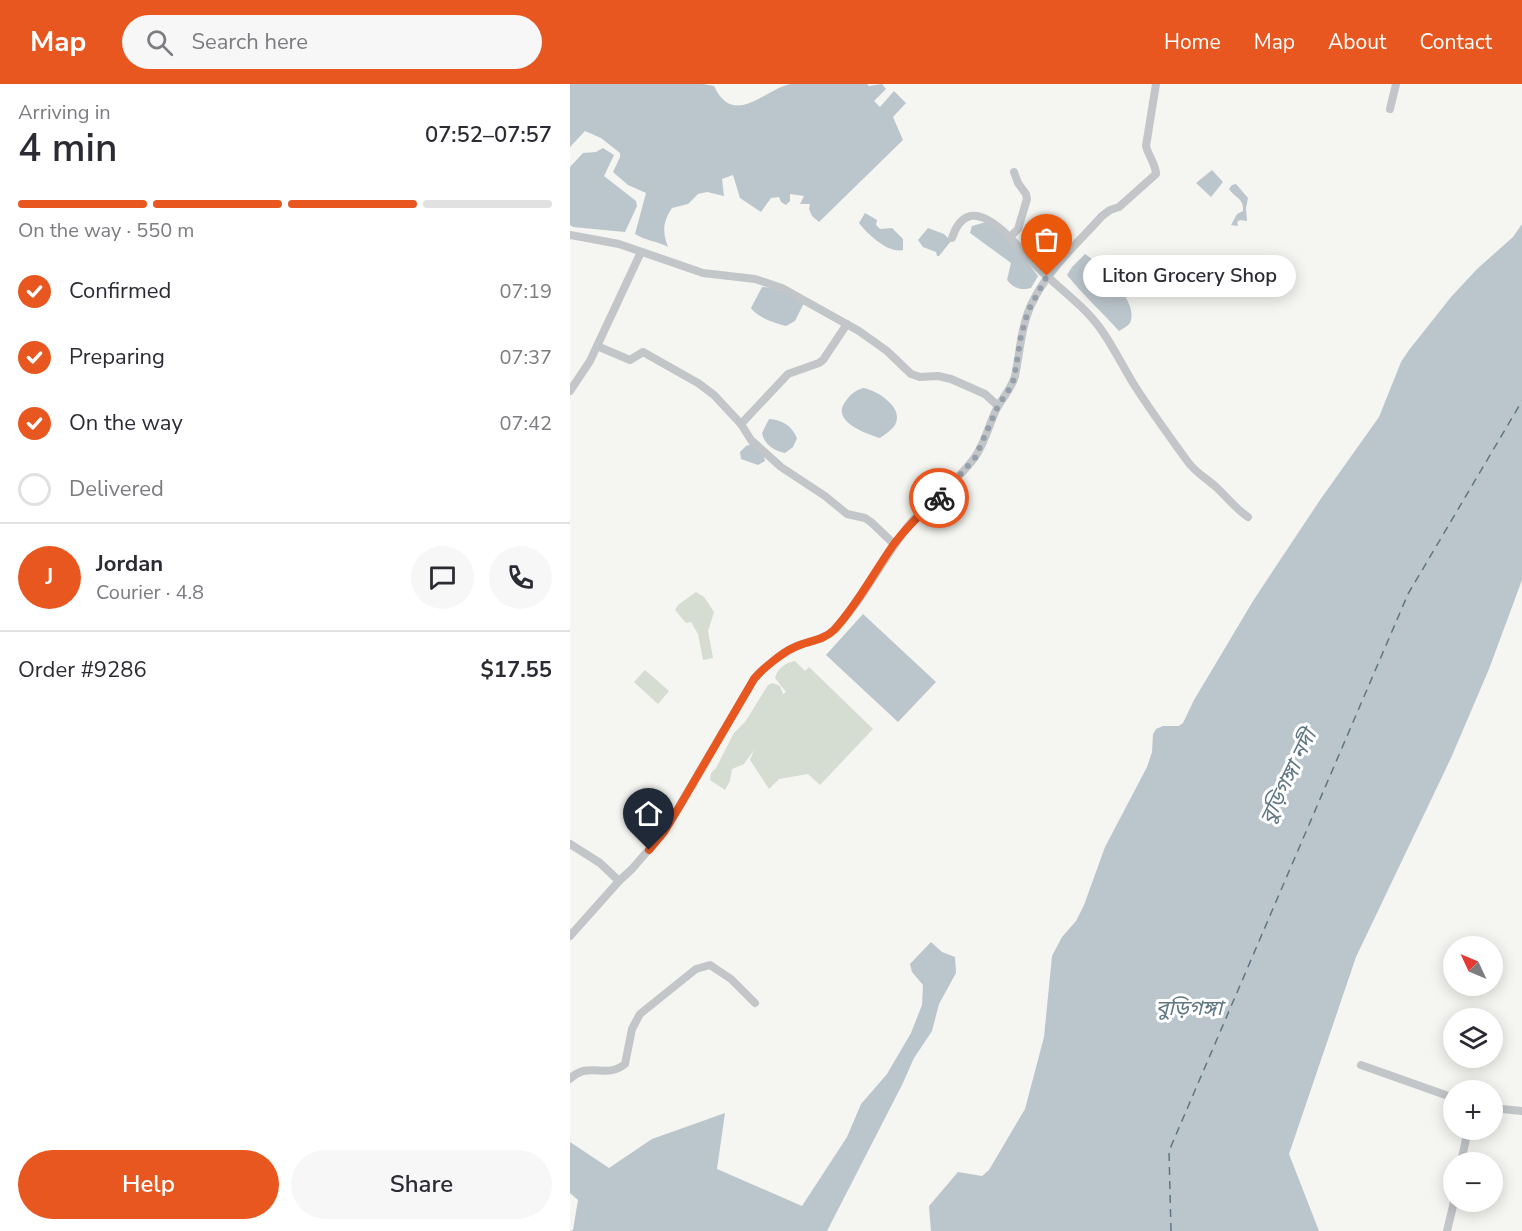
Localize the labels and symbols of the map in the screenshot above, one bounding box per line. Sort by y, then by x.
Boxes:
pin [1021,214,1072,276]
callout: Liton Grocery Shop [1083,255,1296,297]
courier [909,468,969,528]
water label: বুড়িগঙ্গা নদী [1253,721,1325,829]
pin [623,788,674,850]
north arrow [1443,936,1503,996]
water label: বুড়িগঙ্গা [1156,994,1227,1022]

